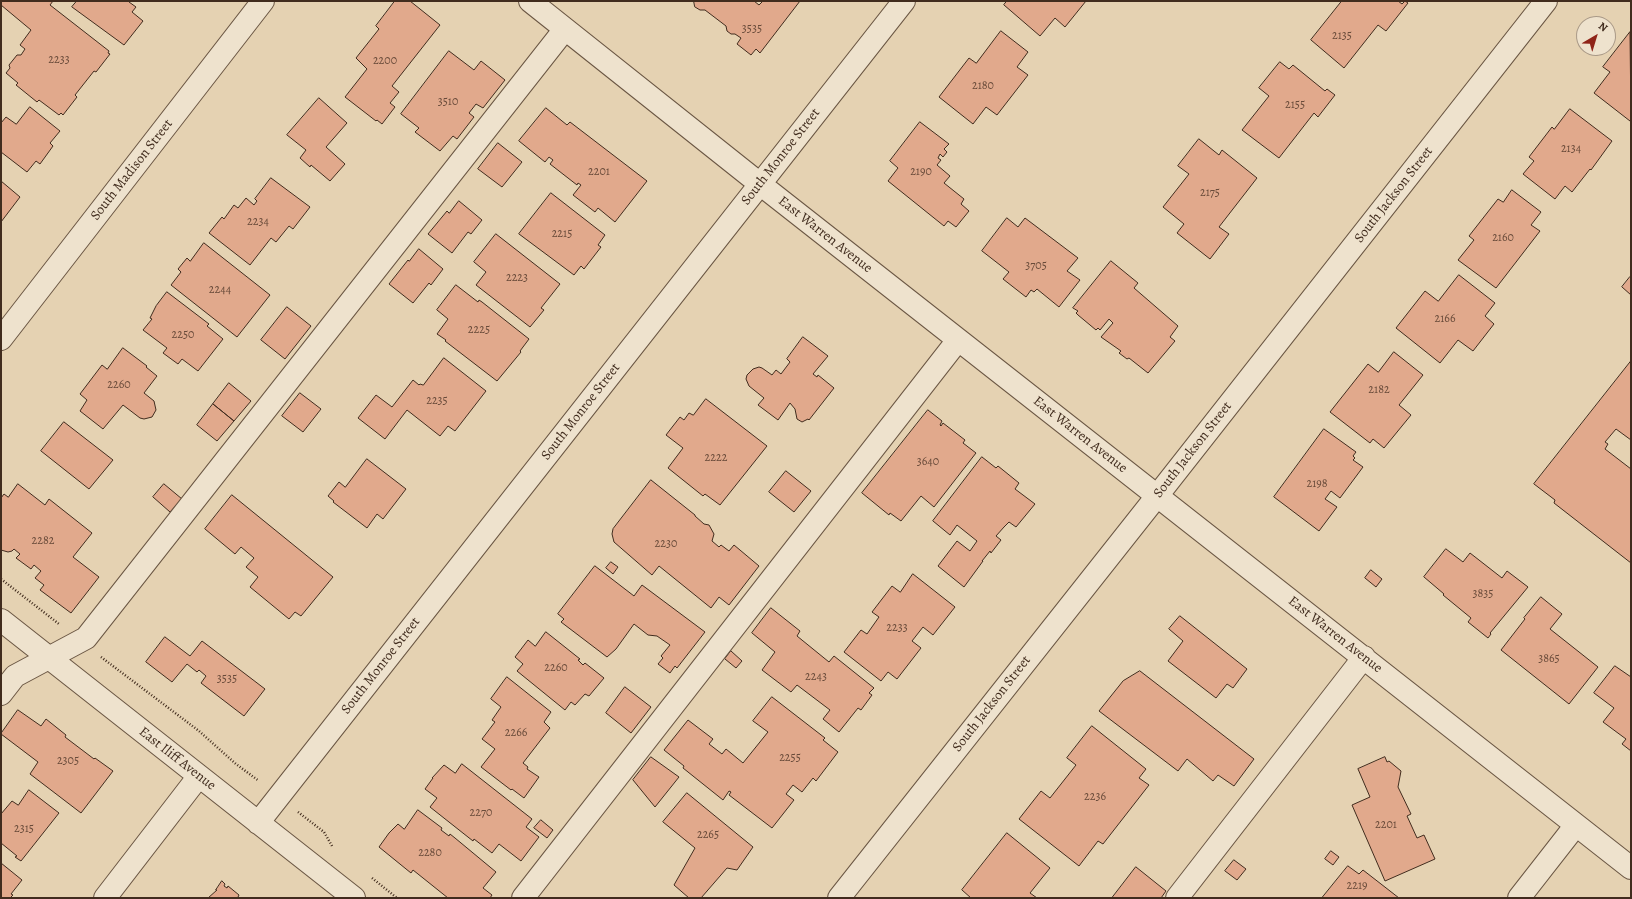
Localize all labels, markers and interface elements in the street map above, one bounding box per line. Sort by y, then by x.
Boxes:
north arrow [1576,16,1616,56]
text: N [1595,19,1611,35]
house number: 3535 [742,22,762,36]
house number: 2135 [1332,29,1352,43]
house number: 2233 [48,53,70,67]
house number: 2200 [373,54,397,68]
house number: 2180 [972,79,994,93]
house number: 3510 [438,95,458,109]
house number: 2155 [1285,98,1305,112]
street label: South Monroe Street [738,105,824,209]
street label: South Madison Street [87,116,177,224]
house number: 2134 [1561,142,1581,156]
street label: South Jackson Street [1351,143,1437,247]
house number: 2201 [588,165,610,179]
house number: 2190 [910,165,932,179]
house number: 2175 [1200,186,1220,200]
street label: East Warren Avenue [775,193,875,277]
house number: 2234 [247,215,269,229]
house number: 2215 [552,227,572,241]
house number: 2160 [1492,231,1514,245]
house number: 3705 [1025,259,1047,273]
house number: 2223 [506,271,528,285]
house number: 2244 [209,283,231,297]
house number: 2166 [1435,312,1455,326]
house number: 2225 [468,323,490,337]
house number: 2250 [172,328,194,342]
street label: South Monroe Street [538,360,624,464]
house number: 2260 [107,378,131,392]
house number: 2182 [1368,383,1390,397]
street label: East Warren Avenue [1030,393,1130,477]
house number: 2235 [426,394,448,408]
street label: South Jackson Street [1150,398,1236,502]
house number: 2222 [705,451,727,465]
house number: 3640 [917,455,939,469]
house number: 2198 [1306,477,1328,491]
house number: 2282 [32,534,54,548]
house number: 2230 [655,537,677,551]
house number: 3835 [1473,587,1493,601]
street label: East Warren Avenue [1285,593,1385,677]
street label: South Monroe Street [338,614,424,718]
house number: 2233 [886,621,908,635]
street label: South Jackson Street [949,652,1035,756]
house number: 3865 [1538,652,1560,666]
house number: 2260 [544,661,568,675]
house number: 2243 [805,670,827,684]
house number: 3535 [217,672,237,686]
street label: East Iliff Avenue [135,724,219,794]
house number: 2266 [505,726,527,740]
house number: 2255 [779,751,801,765]
house number: 2305 [57,754,79,768]
house number: 2236 [1084,790,1106,804]
house number: 2270 [470,806,492,820]
house number: 2201 [1375,818,1397,832]
house number: 2315 [14,822,34,836]
house number: 2265 [697,828,719,842]
house number: 2280 [418,846,442,860]
house number: 2219 [1347,879,1367,893]

